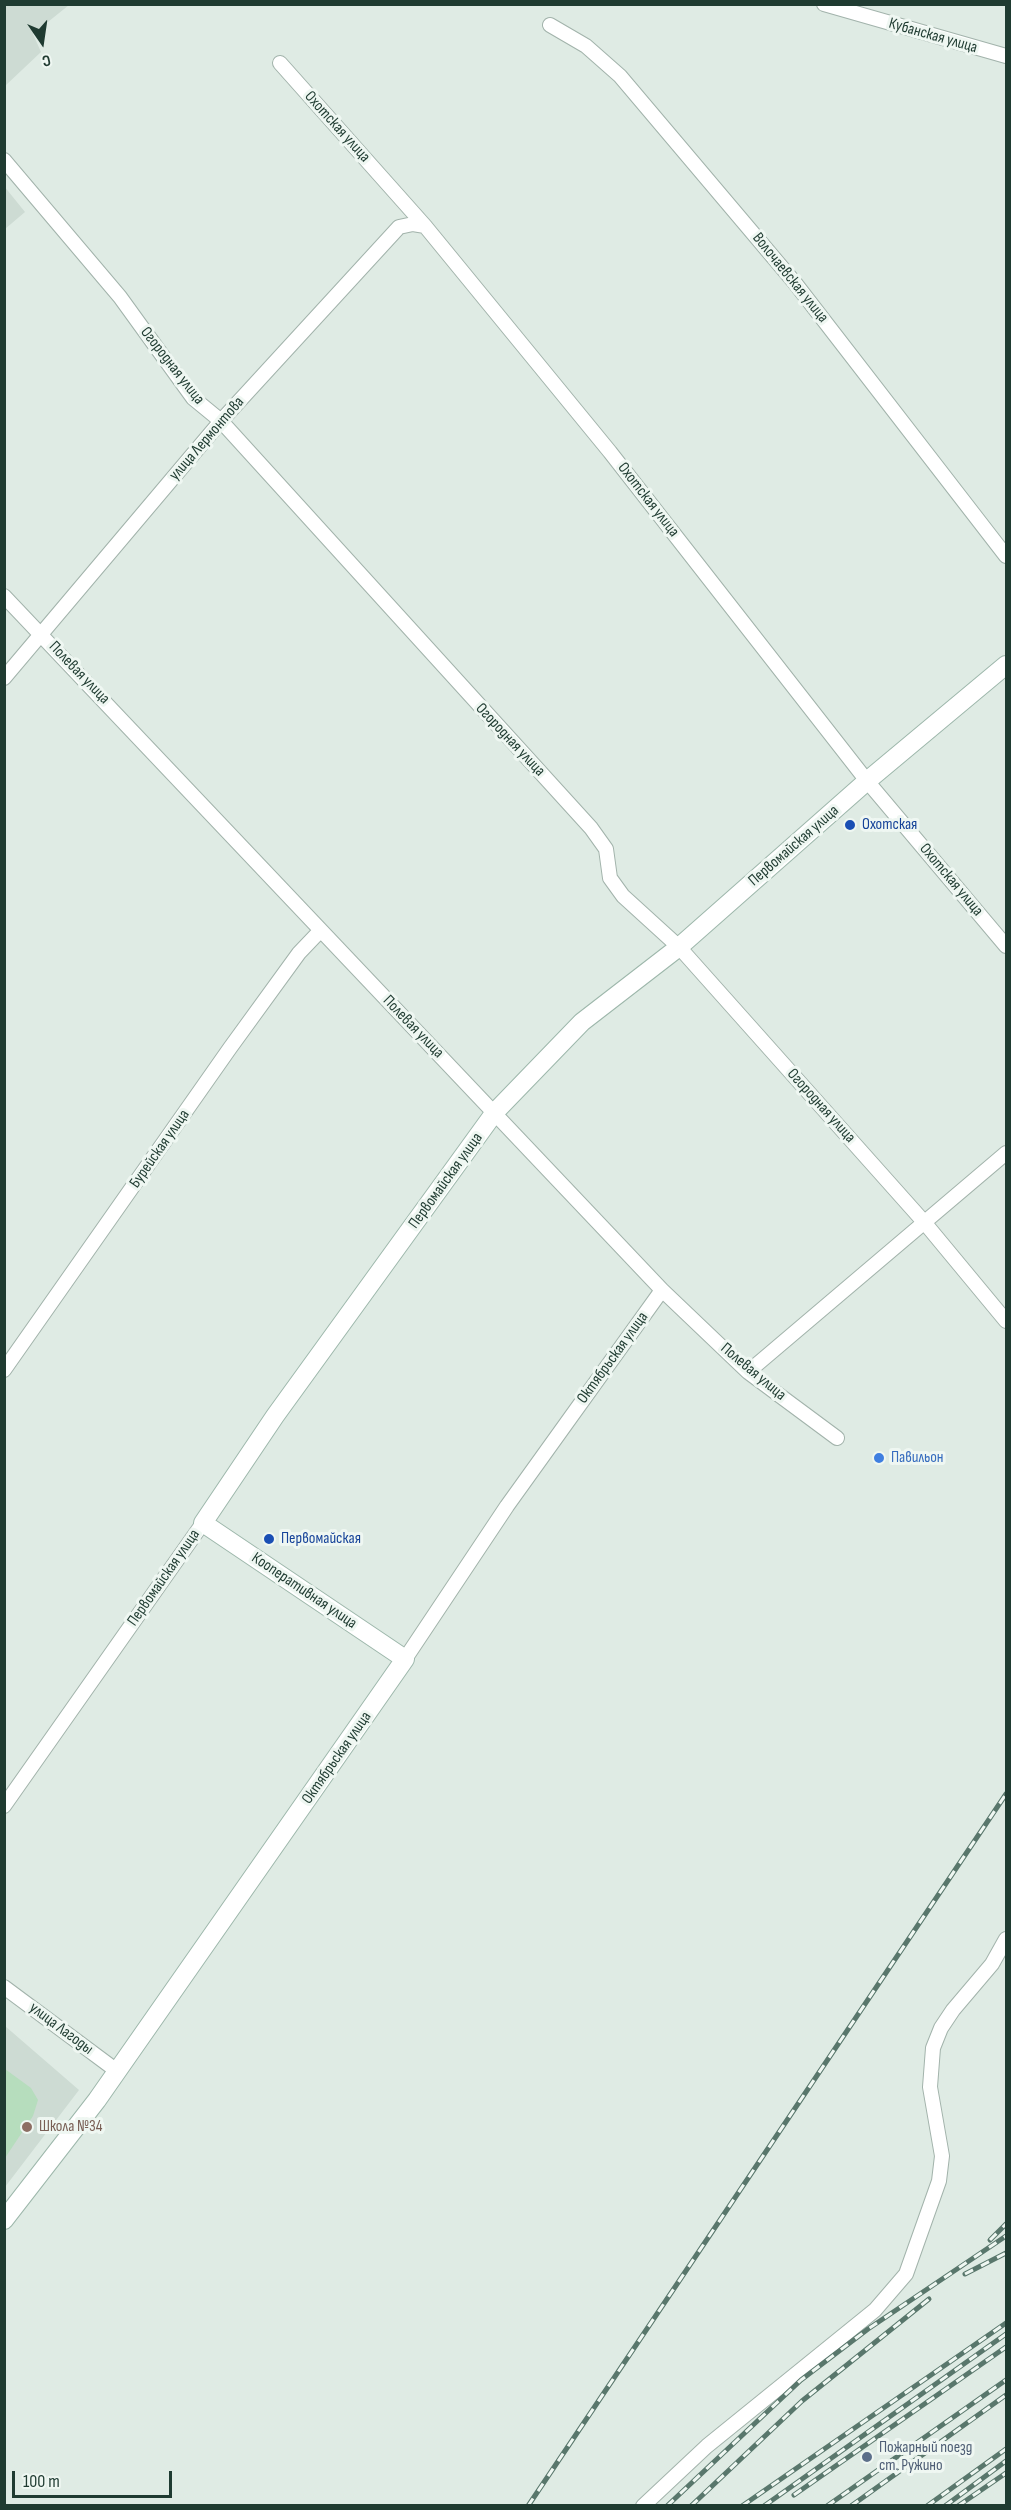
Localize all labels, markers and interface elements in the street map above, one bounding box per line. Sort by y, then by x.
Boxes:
north arrow [12,12,72,72]
street label: Кубанская улица [887,14,979,58]
text: С [40,50,52,70]
street label: Охотская улица [300,87,374,167]
street label: Волочаевская улица [748,229,832,327]
street label: Огородная улица [136,323,208,409]
street label: улица Лермонтова [165,393,249,485]
street label: Охотская улица [613,459,683,541]
street label: Полевая улица [44,638,114,708]
street label: Огородная улица [471,699,549,781]
street label: Первомайская улица [745,801,843,891]
place label: Охотская [862,815,917,835]
marker: Охотская [843,818,857,832]
street label: Охотская улица [915,840,987,920]
street label: Полевая улица [378,992,448,1062]
street label: Огородная улица [783,1065,859,1147]
street label: Бурейская улица [126,1106,194,1192]
street label: Первомайская улица [405,1129,487,1233]
street label: Октябрьская улица [573,1309,653,1407]
street label: Полевая улица [716,1339,790,1405]
place label: Павильон [891,1448,944,1468]
marker: Павильон [872,1451,886,1465]
street label: Первомайская улица [124,1526,204,1630]
place label: Первомайская [281,1529,361,1549]
marker: Первомайская [262,1532,276,1546]
street label: Кооперативная улица [248,1549,360,1633]
street label: Октябрьская улица [298,1708,376,1808]
street label: улица Лагоды [25,1999,97,2059]
place label: Школа №34 [39,2117,102,2137]
marker: Школа №34 [20,2120,34,2134]
place label: Пожарный поезд ст. Ружино [879,2438,972,2476]
marker: Пожарный поезд ст. Ружино [860,2450,874,2464]
scale bar [15,2459,176,2497]
text: 100 m [23,2471,60,2492]

